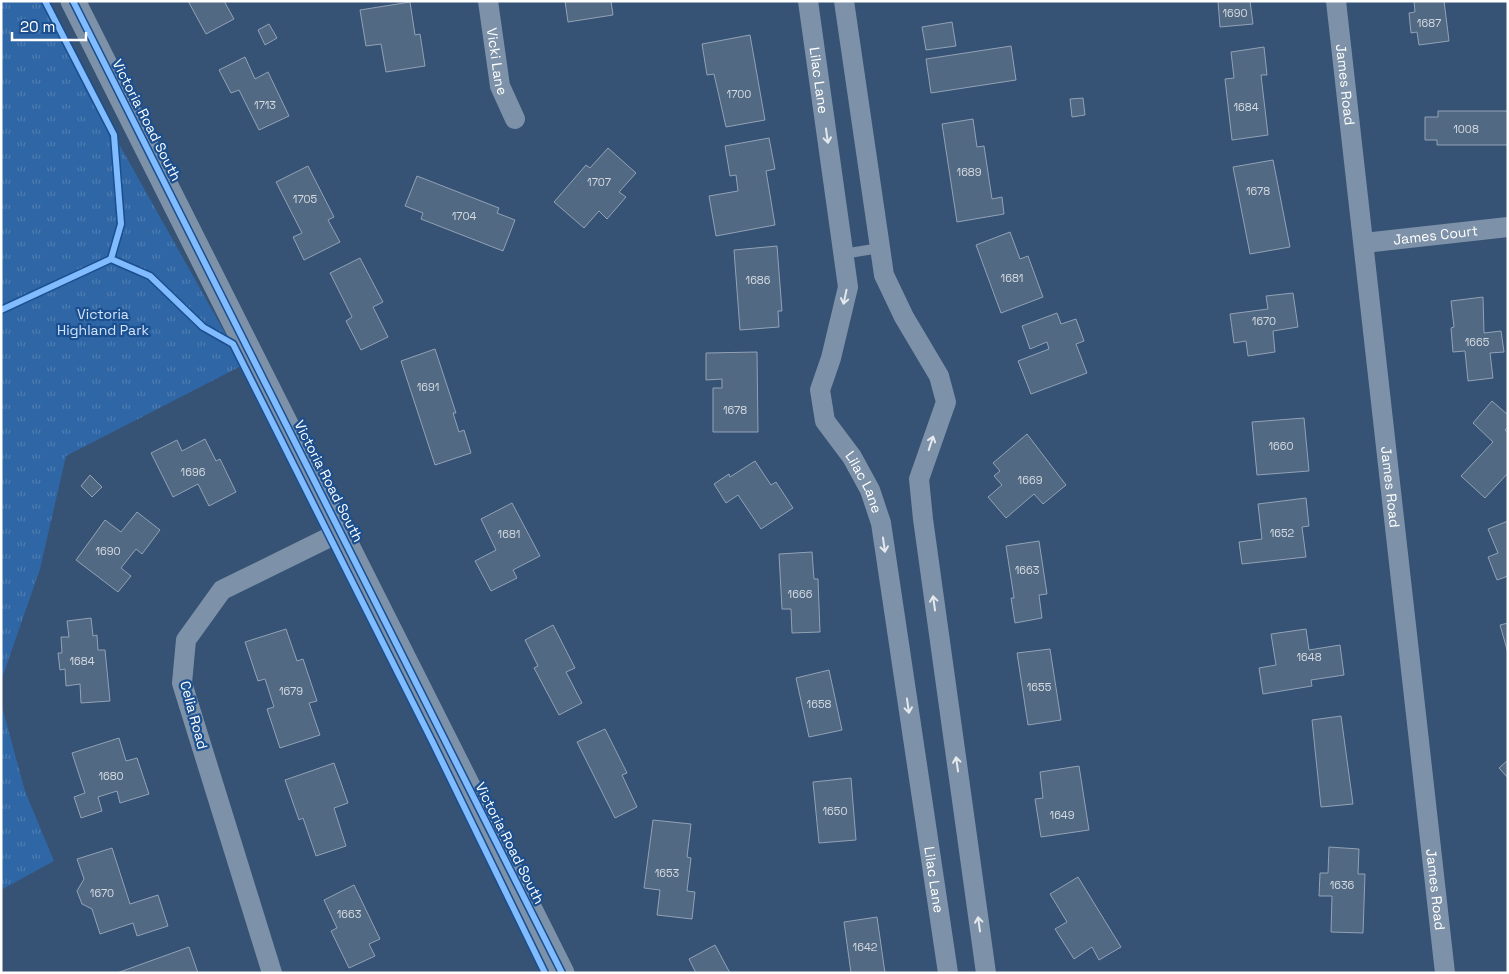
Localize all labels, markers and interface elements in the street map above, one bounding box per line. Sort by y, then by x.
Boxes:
house number: 1690 [1222,6,1248,20]
scale bar [12,10,86,42]
house number: 1687 [1417,16,1441,30]
text: 20 m [20,17,55,36]
street label: Vicki Lane [483,27,512,98]
street label: James Road [1332,43,1359,126]
street label: Lilac Lane [806,46,833,115]
street label: Victoria Road South [109,56,185,184]
house number: 1700 [727,87,751,101]
house number: 1713 [254,98,276,112]
house number: 1684 [1233,100,1259,114]
house number: 1008 [1453,122,1479,136]
one-way arrow [822,128,832,144]
house number: 1689 [957,165,982,179]
house number: 1707 [587,175,611,189]
house number: 1678 [1246,184,1270,198]
house number: 1705 [293,192,318,206]
house number: 1704 [452,209,476,223]
street label: James Court [1392,221,1479,249]
house number: 1681 [1001,271,1023,285]
house number: 1686 [746,273,771,287]
one-way arrow [840,289,849,305]
park label: Victoria Highland Park [57,305,149,339]
house number: 1670 [1252,314,1276,328]
house number: 1665 [1465,335,1490,349]
house number: 1691 [417,380,439,394]
house number: 1678 [723,403,747,417]
street label: Victoria Road South [291,417,367,545]
one-way arrow [926,435,936,451]
house number: 1660 [1268,439,1294,453]
street label: James Road [1377,445,1404,529]
street label: Lilac Lane [841,447,886,516]
house number: 1696 [181,465,206,479]
house number: 1669 [1018,473,1043,487]
house number: 1652 [1270,526,1295,540]
house number: 1681 [498,527,520,541]
one-way arrow [879,537,889,553]
house number: 1690 [95,544,121,558]
house number: 1663 [1015,563,1040,577]
house number: 1666 [788,587,813,601]
one-way arrow [929,595,939,611]
house number: 1648 [1296,650,1322,664]
house number: 1684 [69,654,95,668]
street label: Celia Road [176,679,212,751]
house number: 1655 [1027,680,1052,694]
house number: 1679 [279,684,303,698]
house number: 1658 [807,697,832,711]
one-way arrow [903,697,913,713]
one-way arrow [952,756,962,772]
house number: 1680 [98,769,124,783]
street label: Victoria Road South [472,779,548,907]
house number: 1650 [823,804,847,818]
house number: 1649 [1050,808,1075,822]
street label: Lilac Lane [920,845,948,914]
street label: James Road [1422,848,1449,931]
house number: 1653 [655,866,680,880]
house number: 1636 [1330,878,1355,892]
house number: 1670 [90,886,114,900]
house number: 1663 [337,907,362,921]
one-way arrow [974,917,984,933]
house number: 1642 [853,940,878,954]

